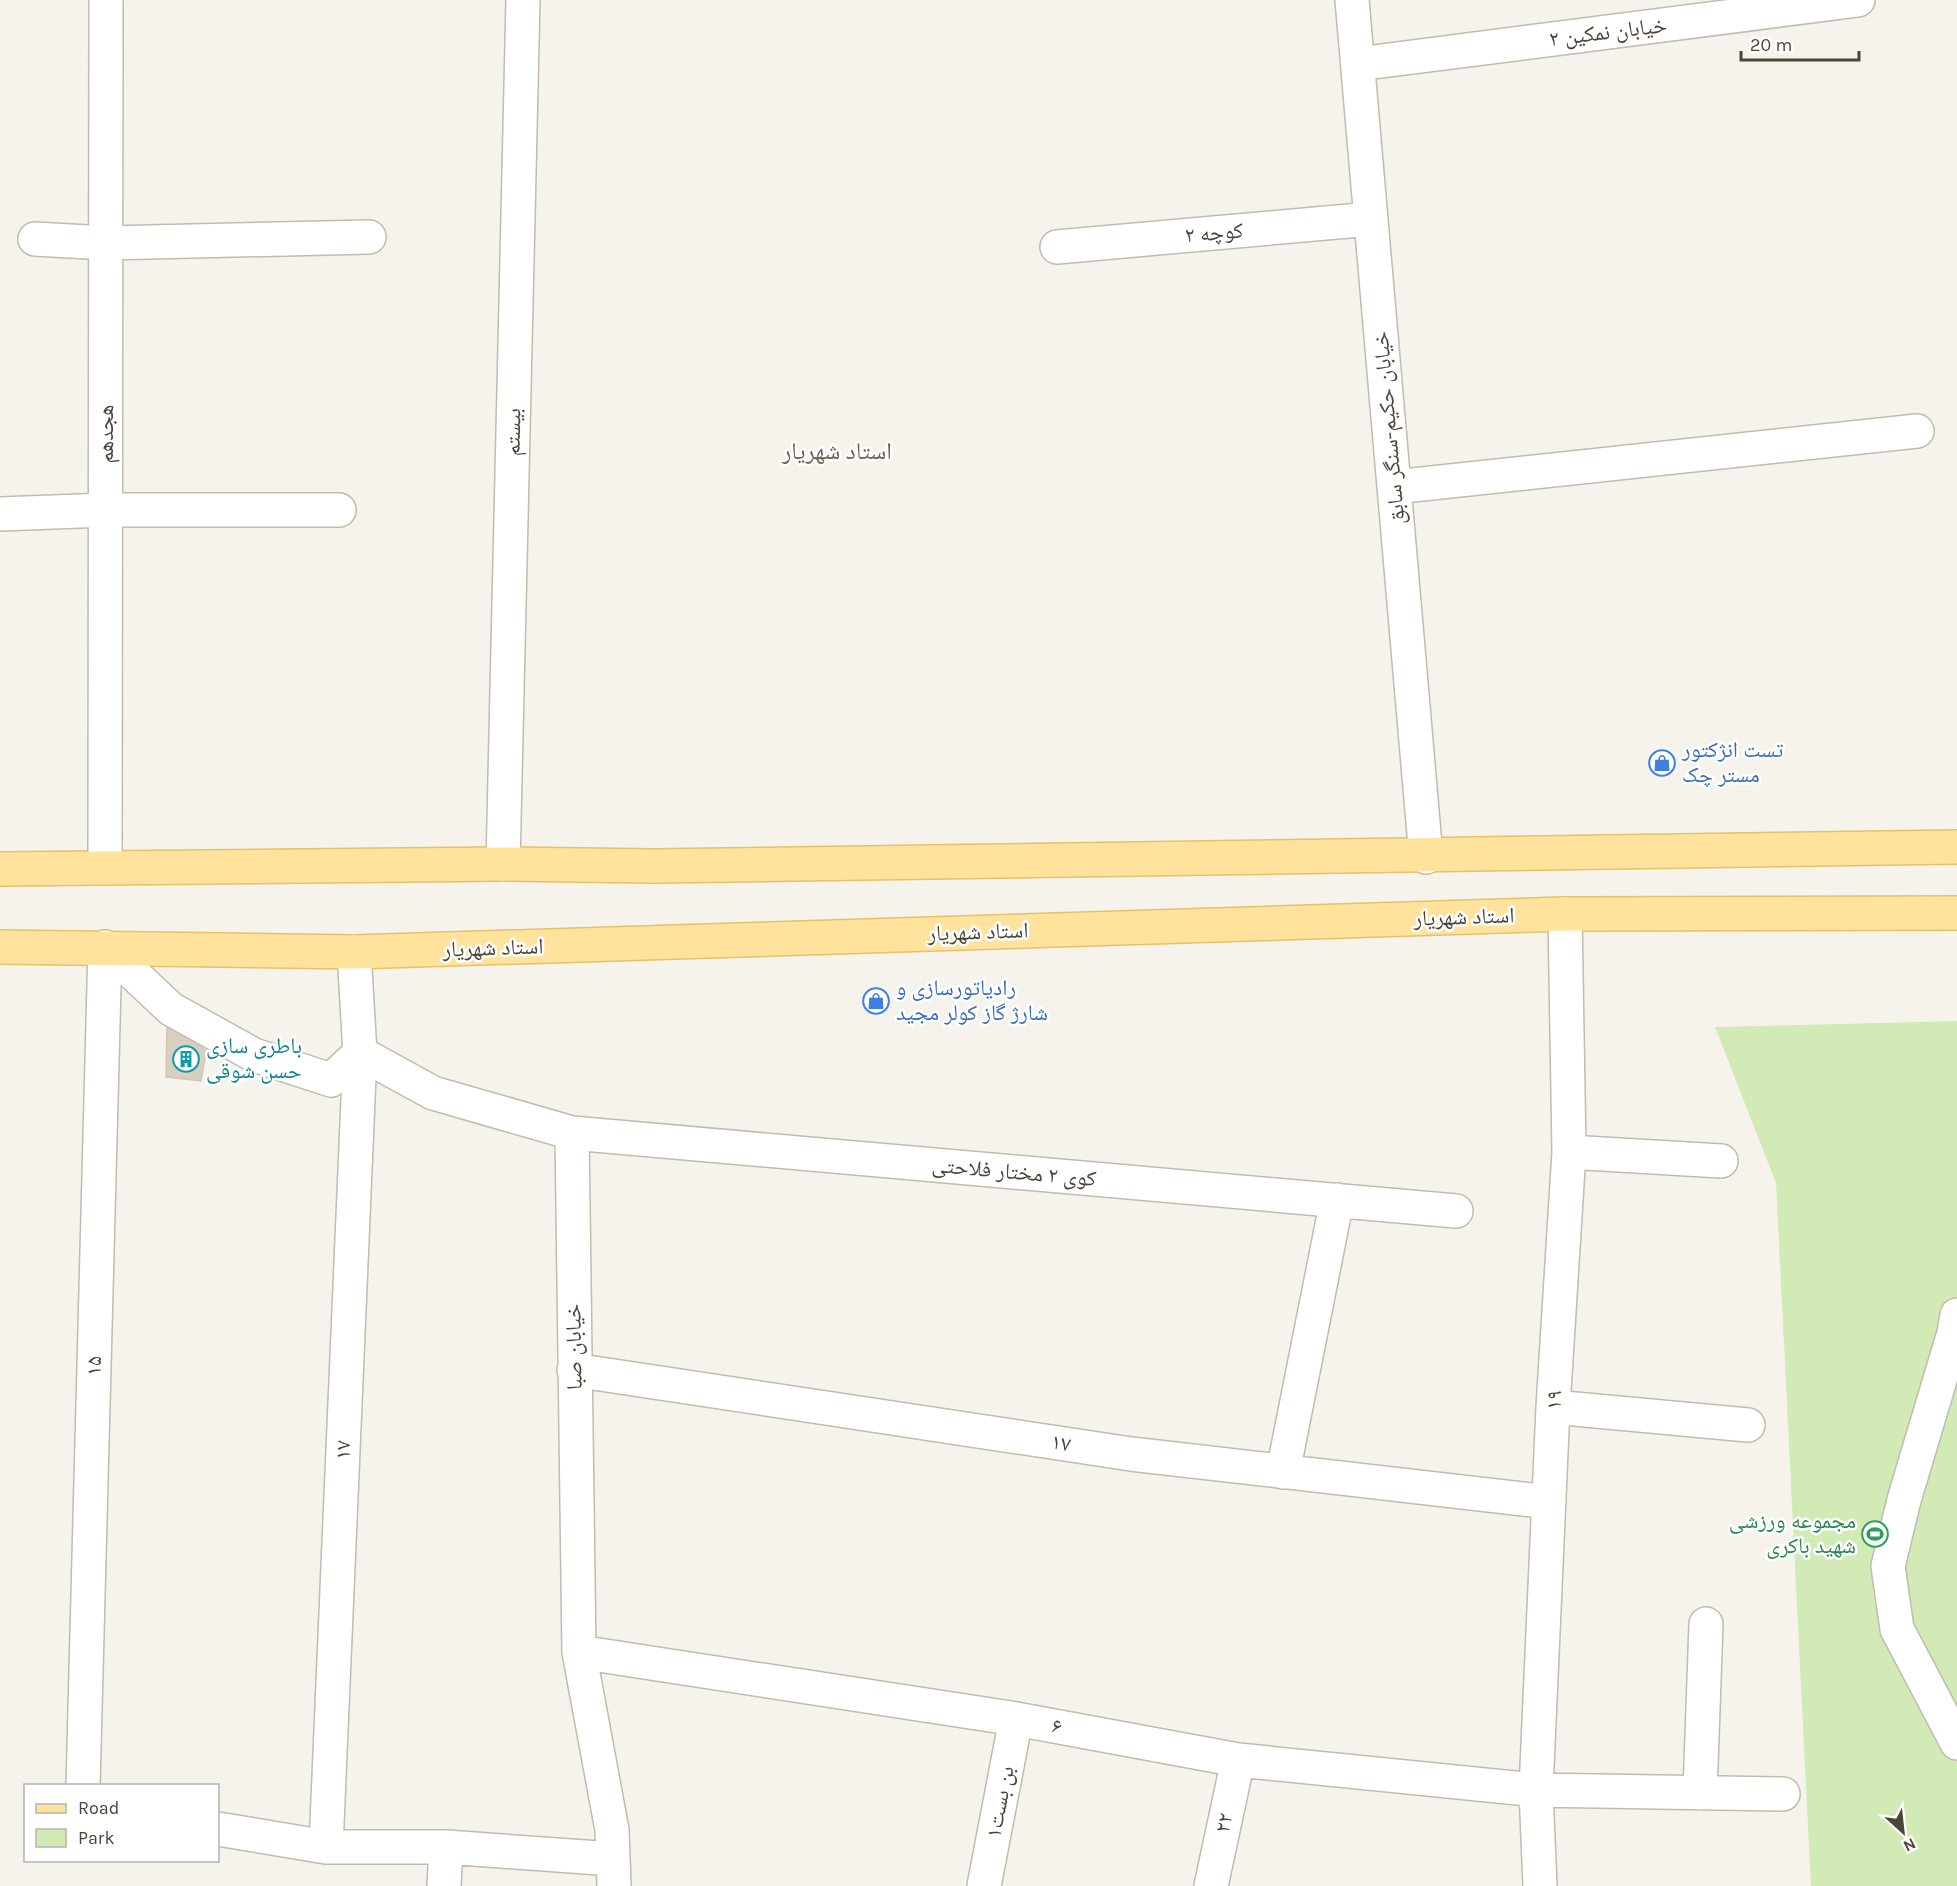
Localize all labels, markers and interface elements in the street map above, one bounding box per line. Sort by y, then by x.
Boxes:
street label: خیابان نمکین ۲ [1548,12,1668,52]
scale bar [1741,24,1860,62]
text: 20 m [1750,34,1792,56]
street label: کوچه ۲ [1184,218,1244,248]
street label: خیابان حکیم-سنگر سابق [1368,330,1411,526]
street label: هجدهم [93,404,120,464]
street label: بیستم [500,408,527,456]
district label: استاد شهریار [781,437,892,465]
place label: تست انژکتور مستر چک [1681,737,1784,788]
shop icon: تست انژکتور مستر چک [1647,748,1677,778]
street label: استاد شهریار [1412,902,1515,932]
street label: استاد شهریار [926,917,1029,947]
street label: استاد شهریار [441,933,544,963]
place label: رادیاتورسازی و شارژ گاز کولر مجید [896,975,1048,1026]
shop icon: رادیاتورسازی و شارژ گاز کولر مجید [861,986,891,1016]
place label: باطری سازی حسن شوقی [206,1033,302,1084]
building icon: باطری سازی حسن شوقی [171,1044,201,1074]
street label: کوی ۲ مختار فلاحتی [931,1152,1097,1192]
street label: خیابان صبا [560,1304,588,1390]
street label: ۱۵ [81,1356,107,1376]
street label: ۱۹ [1541,1389,1567,1411]
street label: ۱۷ [1049,1429,1073,1457]
street label: ۱۷ [330,1440,356,1460]
place label: مجموعه ورزشی شهید باکری [1729,1508,1856,1559]
sports icon: مجموعه ورزشی شهید باکری [1860,1519,1890,1549]
street label: ۶ [1050,1712,1064,1740]
street label: بن بست۱ [980,1764,1020,1840]
legend [24,1784,219,1862]
text: Road [78,1797,119,1819]
north arrow [1873,1802,1933,1862]
street label: ۲۲ [1209,1811,1239,1835]
text: Park [78,1827,115,1849]
text: N [1900,1834,1919,1856]

